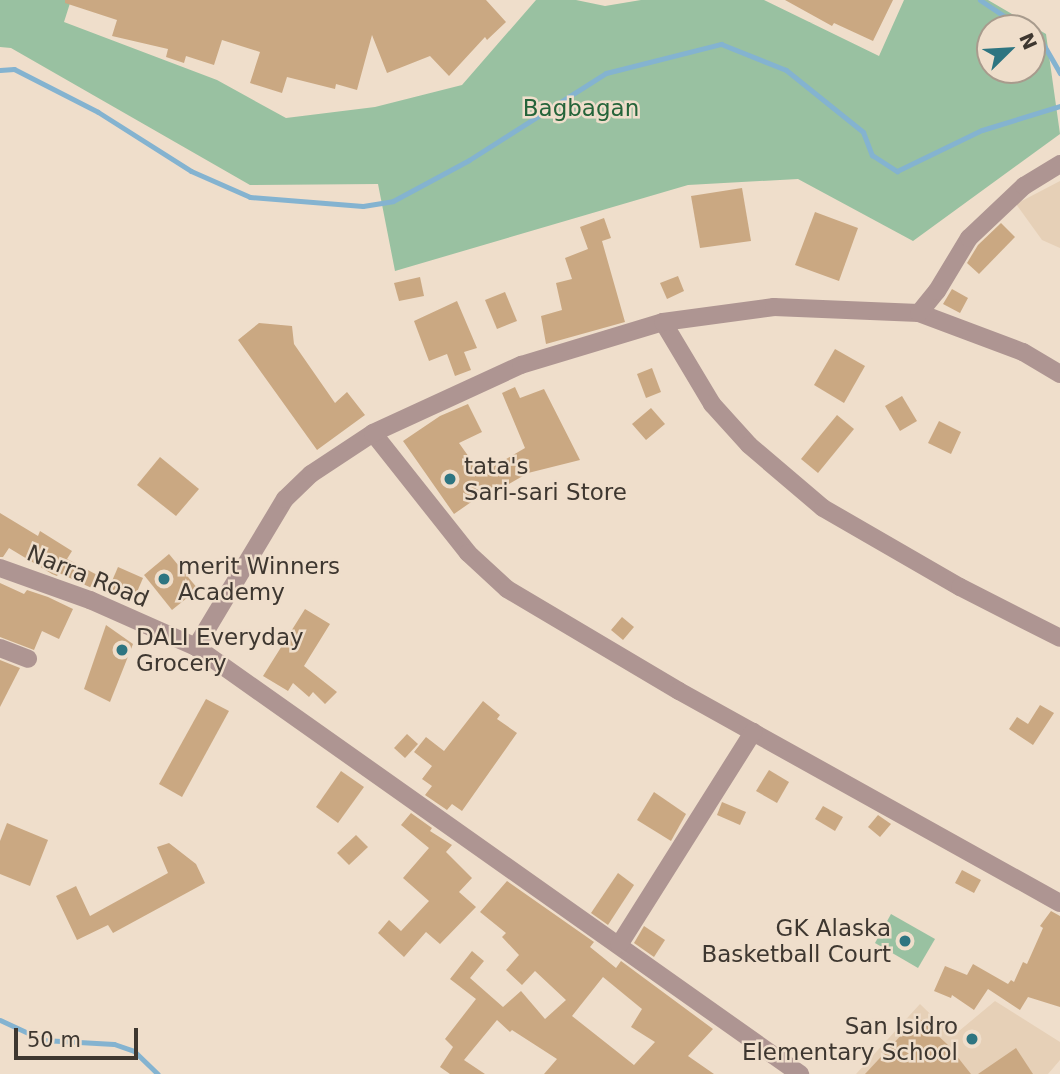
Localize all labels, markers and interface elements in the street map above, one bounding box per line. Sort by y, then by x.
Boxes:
north arrow [976,14,1046,84]
text: N [1015,30,1042,53]
park label: Bagbagan [523,94,639,122]
place label: tata's Sari-sari Store [464,452,627,506]
marker: tata's Sari-sari Store [442,471,458,487]
street label: Narra Road [23,539,153,613]
place label: merit Winners Academy [178,552,340,606]
marker: merit Winners Academy [156,571,172,587]
place label: DALI Everyday Grocery [136,623,304,677]
marker: DALI Everyday Grocery [114,642,130,658]
place label: GK Alaska Basketball Court [702,914,891,968]
marker: GK Alaska Basketball Court [897,933,913,949]
place label: San Isidro Elementary School [742,1012,958,1066]
scale bar [18,1014,142,1058]
text: 50 m [27,1028,81,1052]
marker: San Isidro Elementary School [964,1031,980,1047]

